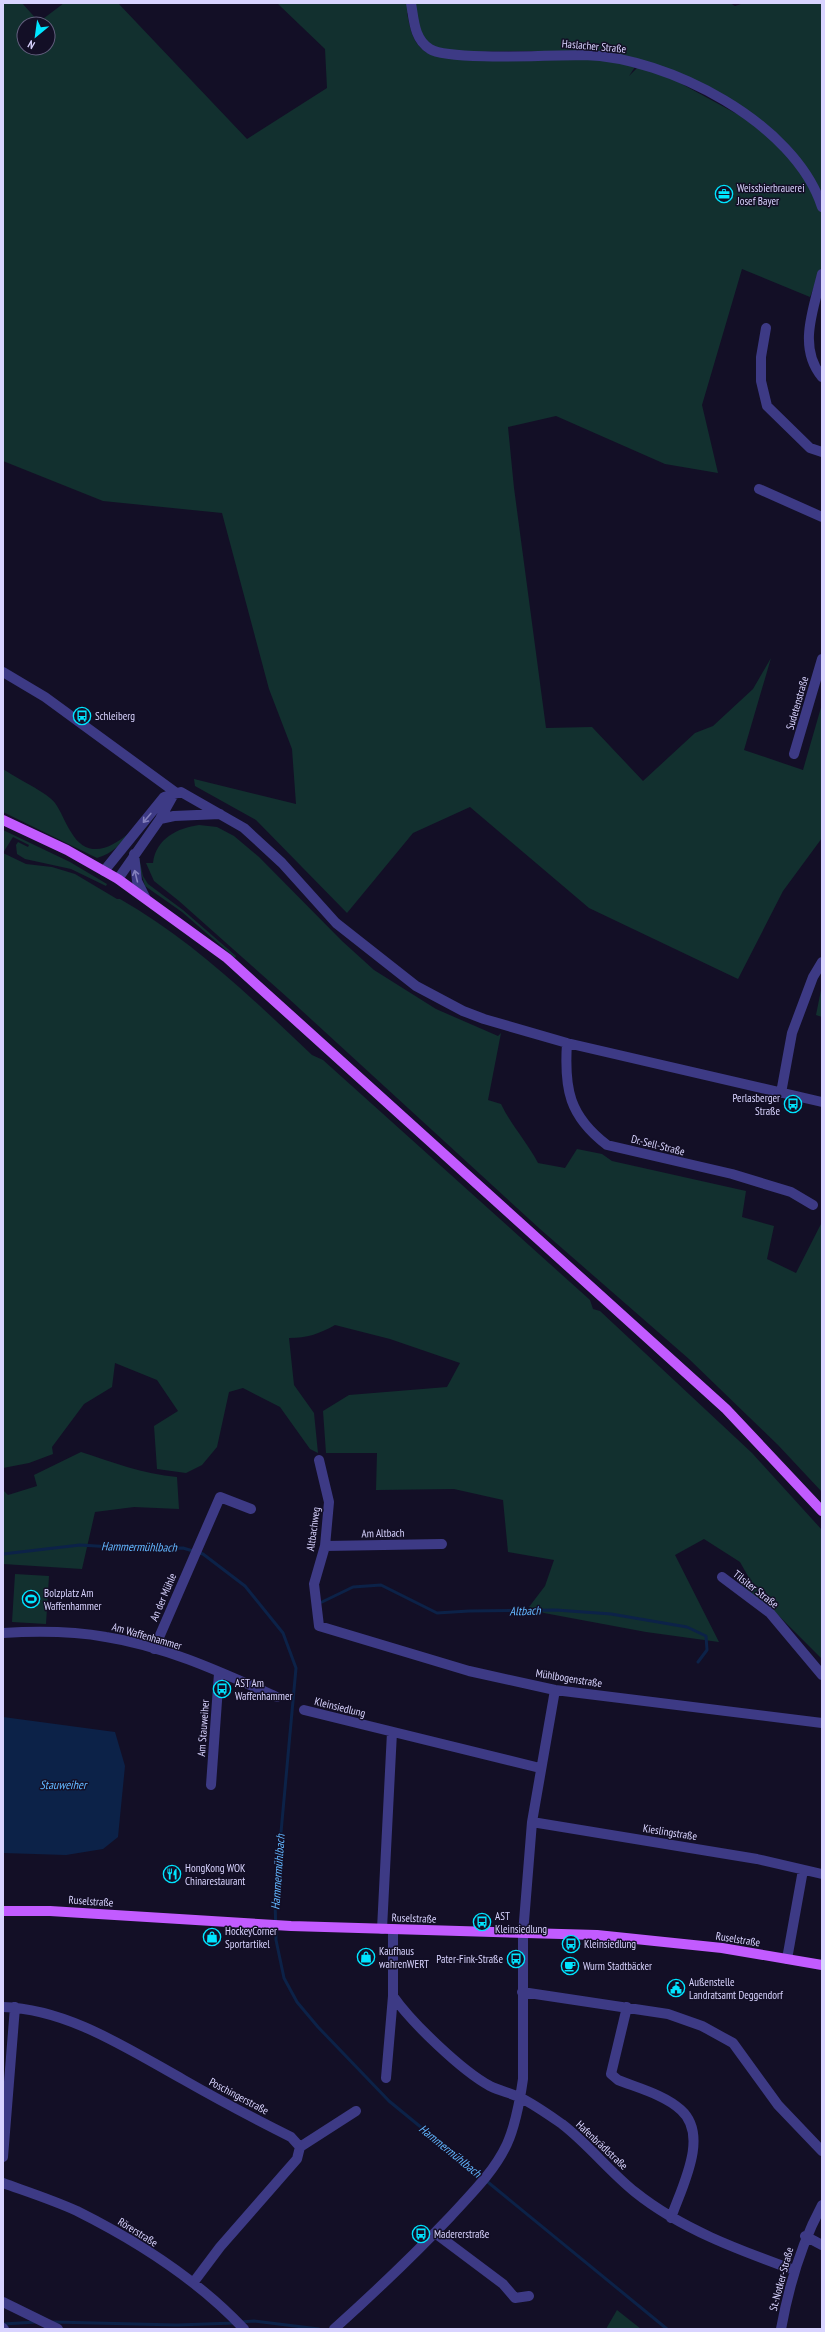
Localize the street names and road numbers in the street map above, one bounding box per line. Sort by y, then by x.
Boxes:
street label: Haslacher Straße [561,36,627,56]
street label: Sudetenstraße [783,674,811,731]
street label: Dr.-Sell-Straße [630,1132,687,1159]
street label: Altbachweg [303,1506,323,1552]
street label: Am Altbach [361,1526,405,1540]
street label: Tilsiter Straße [730,1567,782,1611]
street label: An der Mühle [147,1570,180,1623]
street label: Am Waffenhammer [110,1619,184,1653]
street label: Mühlbogenstraße [535,1666,604,1690]
street label: Kleinsiedlung [313,1694,367,1720]
street label: Am Stauweiher [194,1699,212,1757]
street label: Kieslingstraße [642,1821,699,1843]
street label: Ruselstraße [68,1892,114,1910]
street label: Ruselstraße [391,1910,437,1926]
street label: Ruselstraße [715,1929,762,1950]
street label: Poschingerstraße [207,2074,272,2118]
street label: Hafenbrädlstraße [573,2117,631,2173]
street label: Rörerstraße [116,2214,161,2250]
street label: St.-Notker-Straße [766,2245,796,2312]

